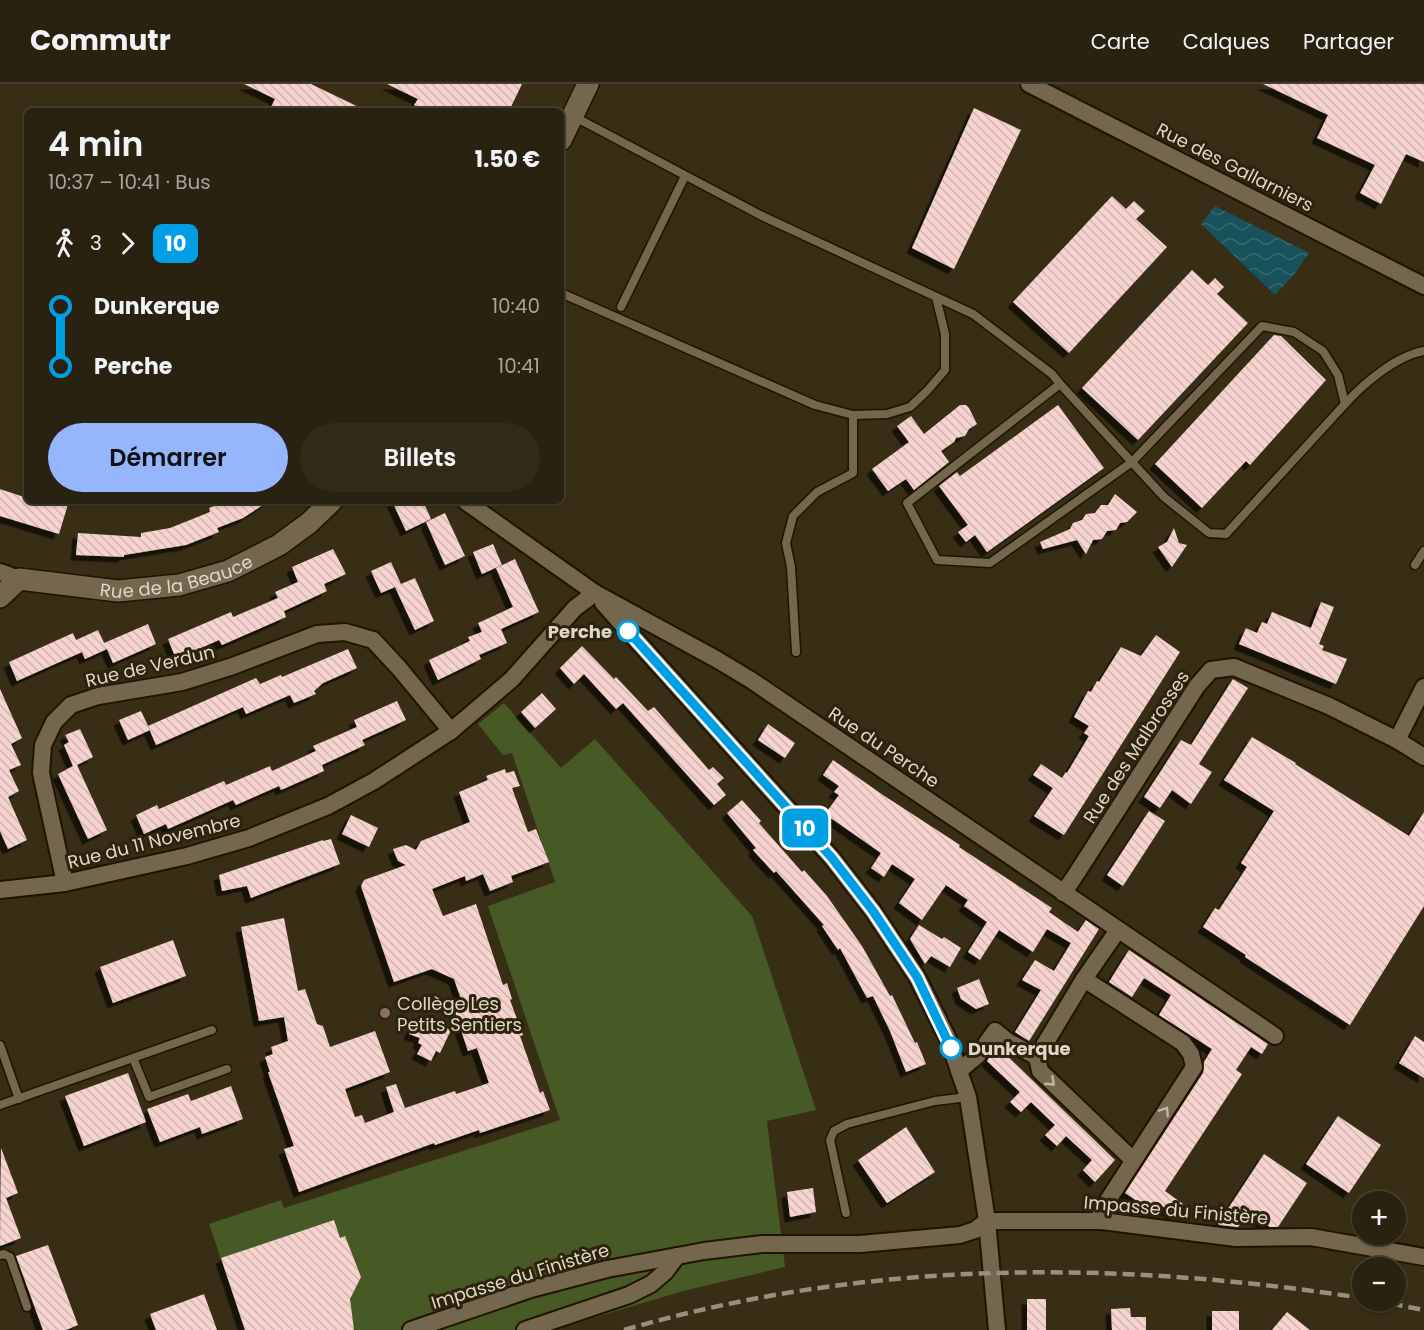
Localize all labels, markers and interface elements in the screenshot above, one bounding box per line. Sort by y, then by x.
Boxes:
text: Commutr [30,21,171,60]
text: Carte [1091,27,1150,56]
text: Calques [1183,27,1270,56]
text: Partager [1303,27,1394,56]
street label: Rue des Gallarniers [1152,117,1318,217]
text: 4 min [48,121,143,168]
text: 1.50 € [475,144,540,175]
text: 10:37 – 10:41 · Bus [48,168,211,196]
icon: walk [48,227,81,260]
icon: forward [111,227,144,260]
text: 3 [90,229,102,257]
text: 10 [165,229,186,258]
text: Dunkerque [94,291,220,322]
text: 10:40 [492,292,540,320]
text: Perche [94,351,172,382]
text: 10:41 [498,352,540,380]
button: Démarrer [48,423,288,492]
button: Billets [300,423,540,492]
street label: Rue de la Beauce [99,548,257,604]
place label: Perche [548,619,612,644]
marker: Perche [617,620,639,642]
street label: Rue de Verdun [83,639,217,693]
street label: Rue des Malbrosses [1077,666,1195,828]
street label: Rue du Perche [824,701,944,793]
street label: Rue du 11 Novembre [65,807,243,875]
line badge: 10 [778,808,832,848]
text: 10 [794,814,816,843]
place label: Collège Les Petits Sentiers [397,991,522,1037]
marker: Collège Les Petits Sentiers [378,1006,392,1020]
place label: Dunkerque [968,1036,1071,1061]
marker: Dunkerque [940,1037,962,1059]
one-way arrow [1044,1075,1055,1086]
one-way arrow [1158,1107,1169,1118]
street label: Impasse du Finistère [1083,1189,1269,1231]
map controls [1352,1191,1406,1311]
button: + [1352,1191,1406,1245]
street label: Impasse du Finistère [428,1237,612,1315]
button: − [1352,1257,1406,1311]

